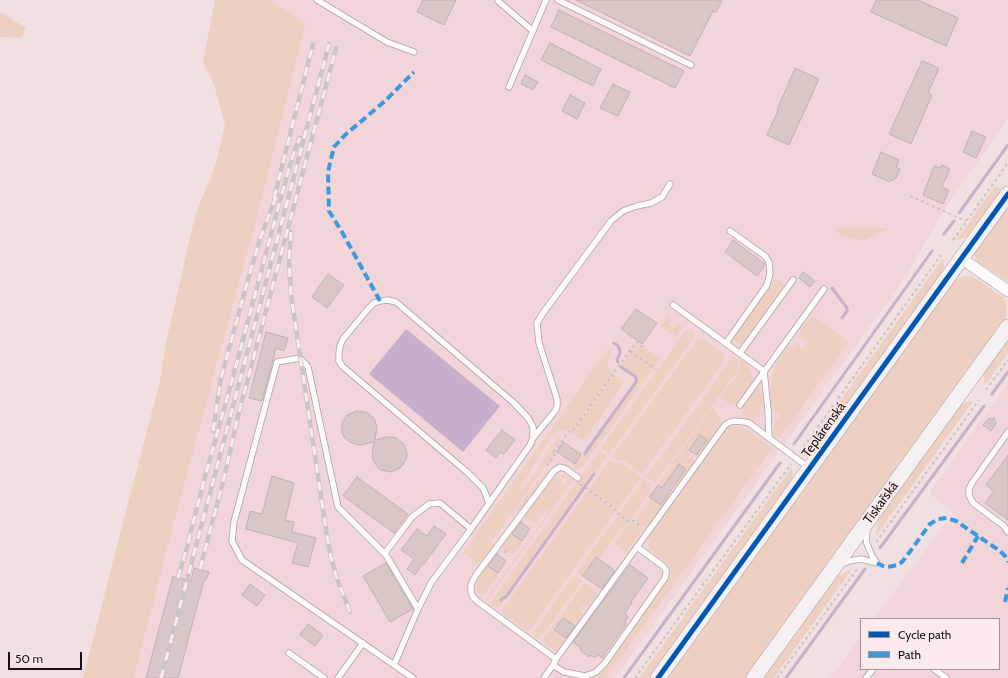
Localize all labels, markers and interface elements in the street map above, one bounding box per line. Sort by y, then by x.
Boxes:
street label: Teplárenská [799,399,849,461]
street label: Tiskařská [860,479,902,527]
legend [860,618,1000,670]
text: Cycle path [898,627,951,642]
scale bar [10,644,84,670]
text: Path [898,647,921,662]
text: 50 m [15,651,43,666]

